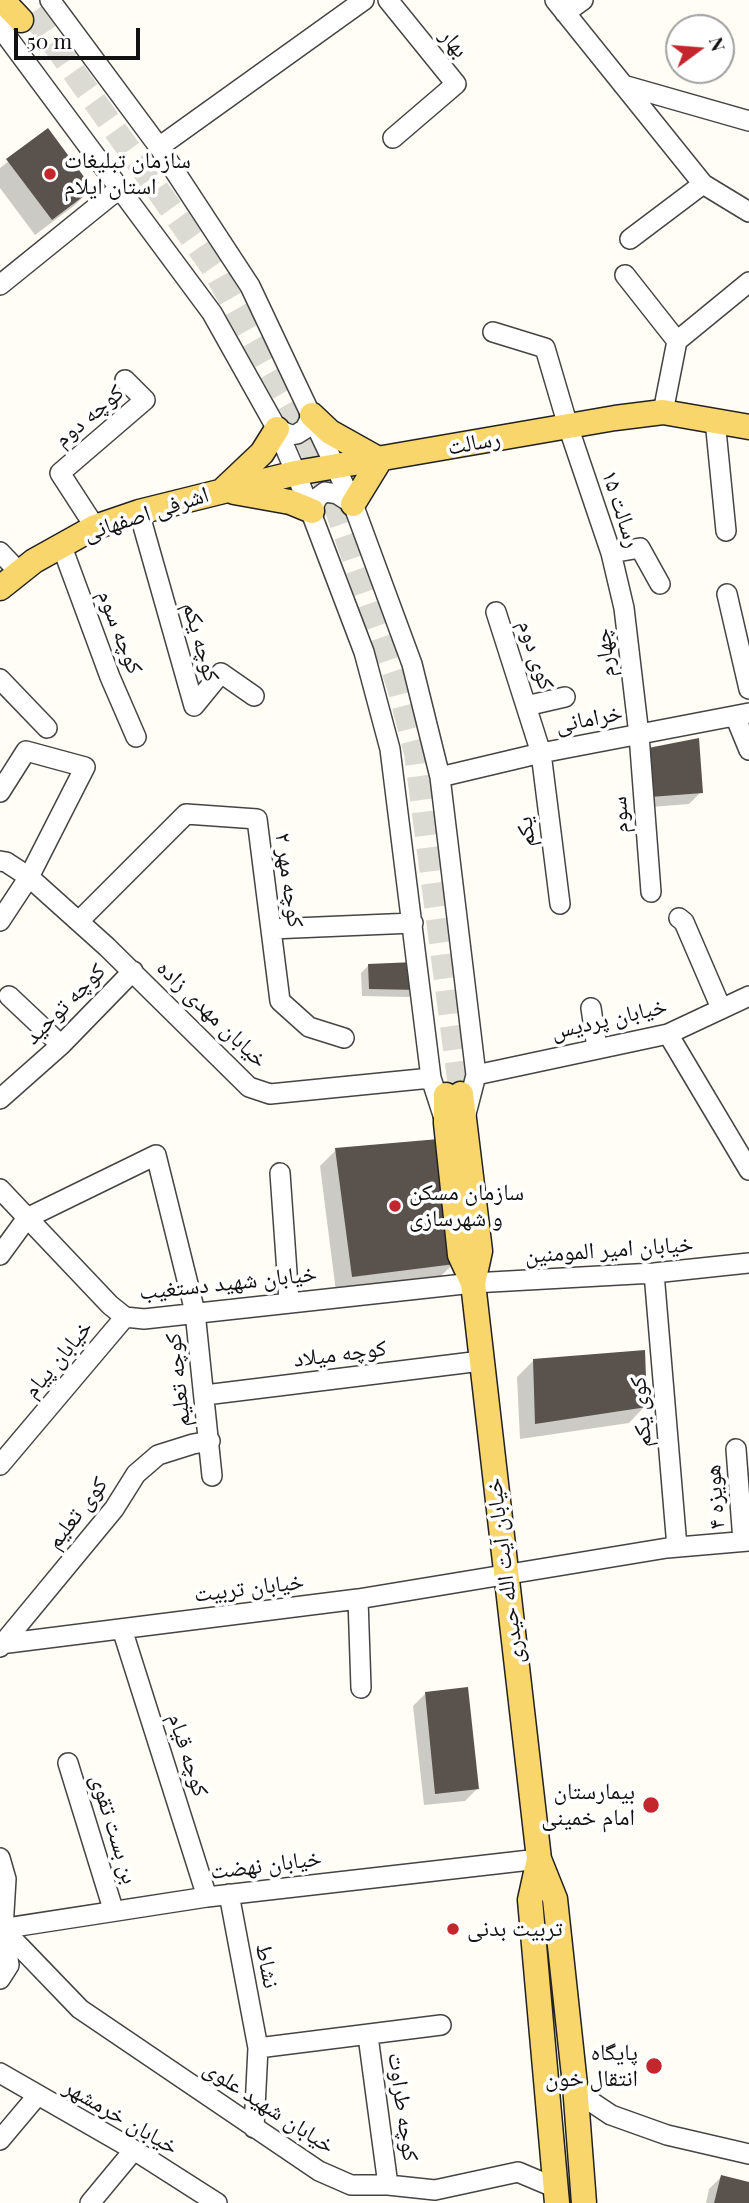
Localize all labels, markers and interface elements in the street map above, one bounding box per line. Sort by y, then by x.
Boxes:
scale bar [18,14,144,58]
north arrow [665,14,735,84]
street label: بهار [434,23,474,63]
text: 50 m [27,26,72,54]
text: N [704,34,733,54]
place label: سازمان تبلیغات استان ایلام [64,147,191,201]
marker: سازمان تبلیغات استان ایلام [42,166,58,182]
street label: کوچه دوم [48,379,130,453]
street label: رسالت [445,425,503,461]
street label: رسالت ۱۵ [596,467,646,551]
street label: اشرفی اصفهانی [80,481,212,547]
street label: کوچه سوم [91,586,149,678]
street label: کوچه یکم [176,599,226,685]
street label: کوی دوم [512,617,560,693]
street label: چهارم [588,627,622,679]
street label: خرامانی [553,699,625,739]
street label: سوم [605,796,635,834]
street label: یکم [510,815,542,849]
street label: کوچه مهر ۲ [269,831,309,929]
street label: خیابان مهدی زاده [151,954,273,1074]
street label: کوچه توحید [19,958,111,1050]
street label: خیابان پردیس [548,992,670,1046]
place label: سازمان مسکن و شهرسازی [409,1179,524,1233]
marker: سازمان مسکن و شهرسازی [387,1198,403,1214]
street label: خیابان امیر المومنین [524,1230,694,1270]
street label: خیابان شهید دستغیب [138,1260,318,1306]
street label: خیابان پیام [17,1314,99,1404]
street label: کوچه تعلیم [159,1332,197,1428]
street label: کوچه میلاد [292,1335,388,1373]
street label: کوی یکم [624,1376,658,1448]
street label: هویزه ۴ [699,1464,731,1530]
street label: کوی تعلیم [40,1472,114,1554]
street label: خیابان آیت الله حیدری [480,1477,530,1665]
street label: خیابان تربیت [192,1568,306,1608]
street label: کوچه قیام [162,1710,214,1800]
street label: بن بست تقوی [84,1771,144,1887]
place label: بیمارستان امام خمینی [541,1778,635,1832]
marker: بیمارستان امام خمینی [641,1795,661,1815]
street label: خیابان نهضت [209,1844,323,1886]
place label: تربیت بدنی [467,1915,563,1943]
marker: تربیت بدنی [445,1921,461,1937]
street label: نشاط [249,1941,285,1991]
place label: پایگاه انتقال خون [545,2039,638,2093]
street label: کوچه طراوت [382,2051,424,2163]
street label: خیابان شهید علوی [198,2054,340,2160]
marker: پایگاه انتقال خون [644,2056,664,2076]
street label: خیابان خرمشهر [59,2073,183,2161]

